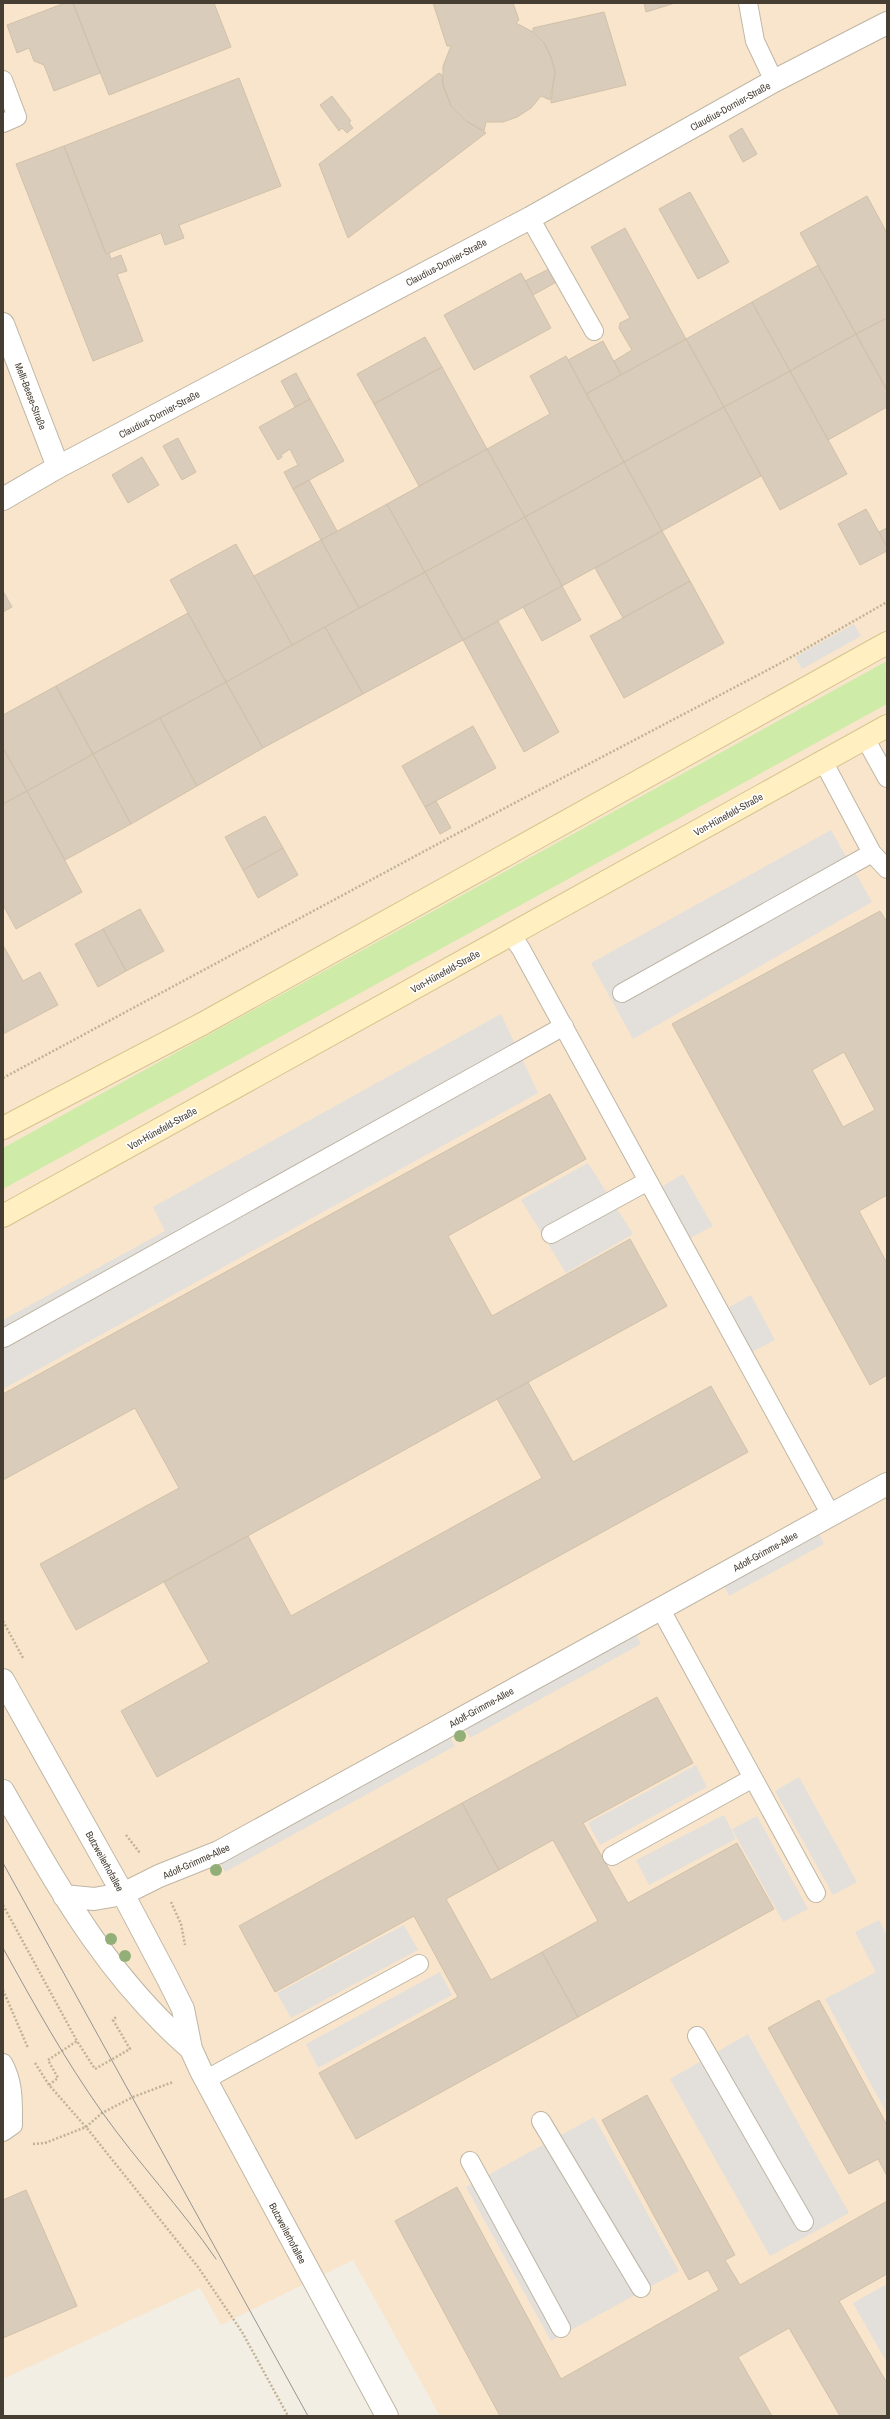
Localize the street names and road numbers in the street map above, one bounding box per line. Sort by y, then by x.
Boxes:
street label: Claudius-Dornier-Straße [688,79,773,134]
street label: Claudius-Dornier-Straße [404,235,489,289]
street label: Melli-Beese-Straße [12,361,49,432]
street label: Claudius-Dornier-Straße [117,387,202,441]
street label: Von-Hünefeld-Straße [691,790,765,839]
street label: Von-Hünefeld-Straße [408,947,482,996]
street label: Von-Hünefeld-Straße [125,1104,199,1153]
street label: Adolf-Grimme-Allee [730,1528,800,1575]
street label: Adolf-Grimme-Allee [446,1684,516,1731]
street label: Butzweilerhofallee [83,1829,127,1894]
street label: Adolf-Grimme-Allee [160,1841,232,1882]
street label: Butzweilerhofallee [266,2201,309,2266]

